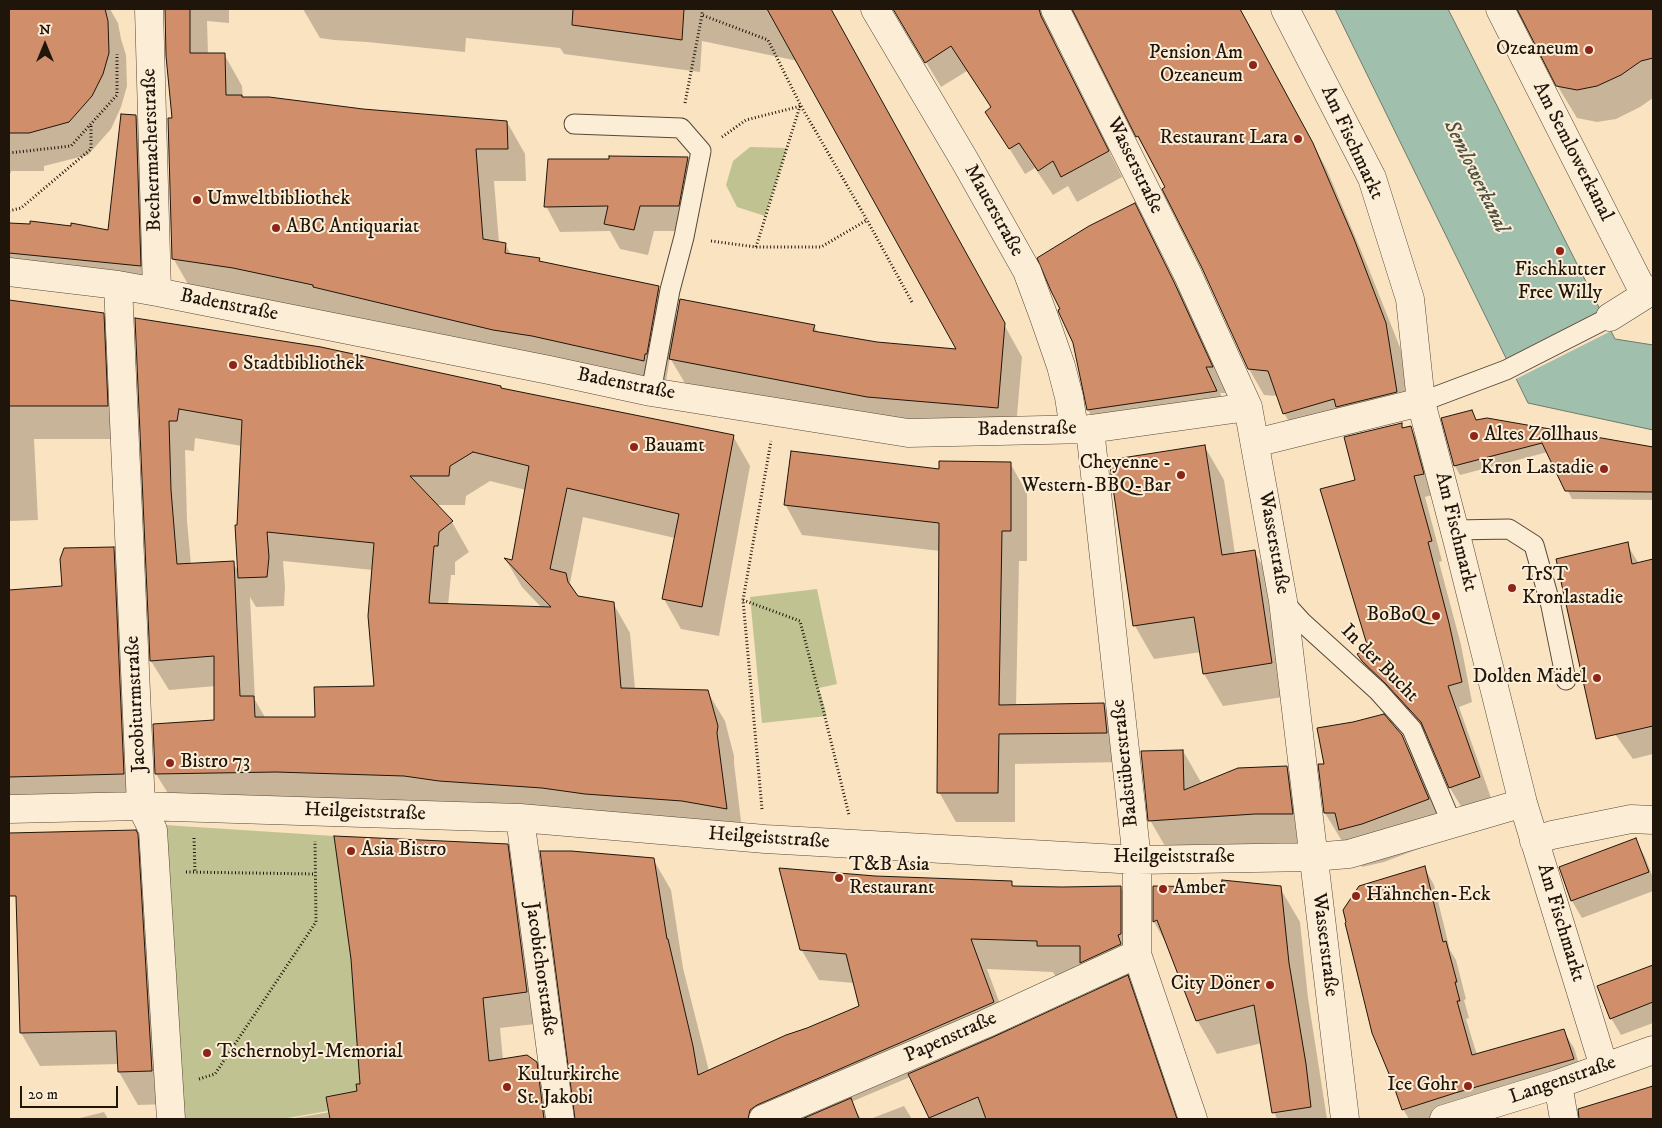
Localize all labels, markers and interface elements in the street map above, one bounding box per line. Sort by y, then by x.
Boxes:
north arrow [20,20,70,70]
text: N [39,21,51,39]
place label: Ozeaneum [1496,38,1579,62]
place label: Pension Am Ozeaneum [1149,42,1243,89]
marker: Ozeaneum [1583,44,1595,56]
marker: Pension Am Ozeaneum [1247,59,1259,71]
street label: Bechermacherstraße [138,68,168,232]
street label: Am Semlowerkanal [1527,78,1617,226]
street label: Am Fischmarkt [1314,82,1388,204]
street label: Wasserstraße [1100,114,1168,218]
water label: Semlowerkanal [1437,116,1513,238]
place label: Restaurant Lara [1159,127,1288,151]
marker: Restaurant Lara [1292,133,1304,145]
street label: Mauerstraße [958,161,1028,261]
place label: Umweltbibliothek [207,188,350,212]
marker: Umweltbibliothek [191,194,203,206]
place label: ABC Antiquariat [286,216,419,240]
marker: ABC Antiquariat [270,222,282,234]
marker: Fischkutter Free Willy [1554,245,1566,257]
place label: Fischkutter Free Willy [1514,259,1606,306]
street label: Badenstraße [178,285,280,327]
place label: Stadtbibliothek [243,353,364,377]
marker: Stadtbibliothek [227,359,239,371]
street label: Badenstraße [575,364,677,406]
street label: Badenstraße [977,417,1077,443]
place label: Altes Zollhaus [1484,424,1598,448]
marker: Altes Zollhaus [1468,430,1480,442]
place label: Bauamt [644,435,705,459]
marker: Bauamt [628,441,640,453]
place label: Cheyenne - Western-BBQ-Bar [1021,452,1171,499]
place label: Kron Lastadie [1480,457,1594,481]
marker: Kron Lastadie [1598,463,1610,475]
marker: Cheyenne - Western-BBQ-Bar [1175,469,1187,481]
street label: Am Fischmarkt [1429,470,1481,594]
street label: Wasserstraße [1252,490,1294,596]
place label: TrST Kronlastadie [1522,564,1623,611]
marker: TrST Kronlastadie [1506,582,1518,594]
place label: BoBoQ [1367,604,1426,628]
marker: BoBoQ [1430,610,1442,622]
street label: In der Bucht [1335,620,1423,708]
street label: Jacobiturmstraße [121,635,153,773]
place label: Dolden Mädel [1472,666,1587,690]
marker: Dolden Mädel [1591,672,1603,684]
street label: Badstüberstraße [1107,698,1145,828]
place label: Bistro 73 [180,751,250,775]
marker: Bistro 73 [164,757,176,769]
street label: Heilgeiststraße [304,799,426,827]
street label: Heilgeiststraße [708,823,830,855]
place label: Asia Bistro [361,839,446,863]
marker: Asia Bistro [345,845,357,857]
street label: Heilgeiststraße [1113,846,1235,870]
place label: T&B Asia Restaurant [849,854,934,901]
street label: Am Fischmarkt [1531,861,1589,985]
marker: T&B Asia Restaurant [833,872,845,884]
place label: Amber [1173,877,1226,901]
marker: Amber [1157,883,1169,895]
place label: Hähnchen-Eck [1366,884,1491,908]
marker: Hähnchen-Eck [1350,890,1362,902]
street label: Wasserstraße [1306,892,1342,998]
street label: Jacobichorstraße [519,901,561,1037]
place label: City Döner [1171,973,1260,997]
marker: City Döner [1264,979,1276,991]
street label: Papenstraße [901,1007,1001,1069]
place label: Tschernobyl-Memorial [217,1041,403,1065]
marker: Tschernobyl-Memorial [201,1047,213,1059]
street label: Langenstraße [1507,1052,1619,1110]
place label: Kulturkirche St. Jakobi [517,1064,620,1111]
place label: Ice Gohr [1387,1074,1458,1098]
scale bar [22,1076,120,1108]
marker: Ice Gohr [1462,1080,1474,1092]
marker: Kulturkirche St. Jakobi [501,1081,513,1093]
text: 20 m [28,1085,58,1104]

